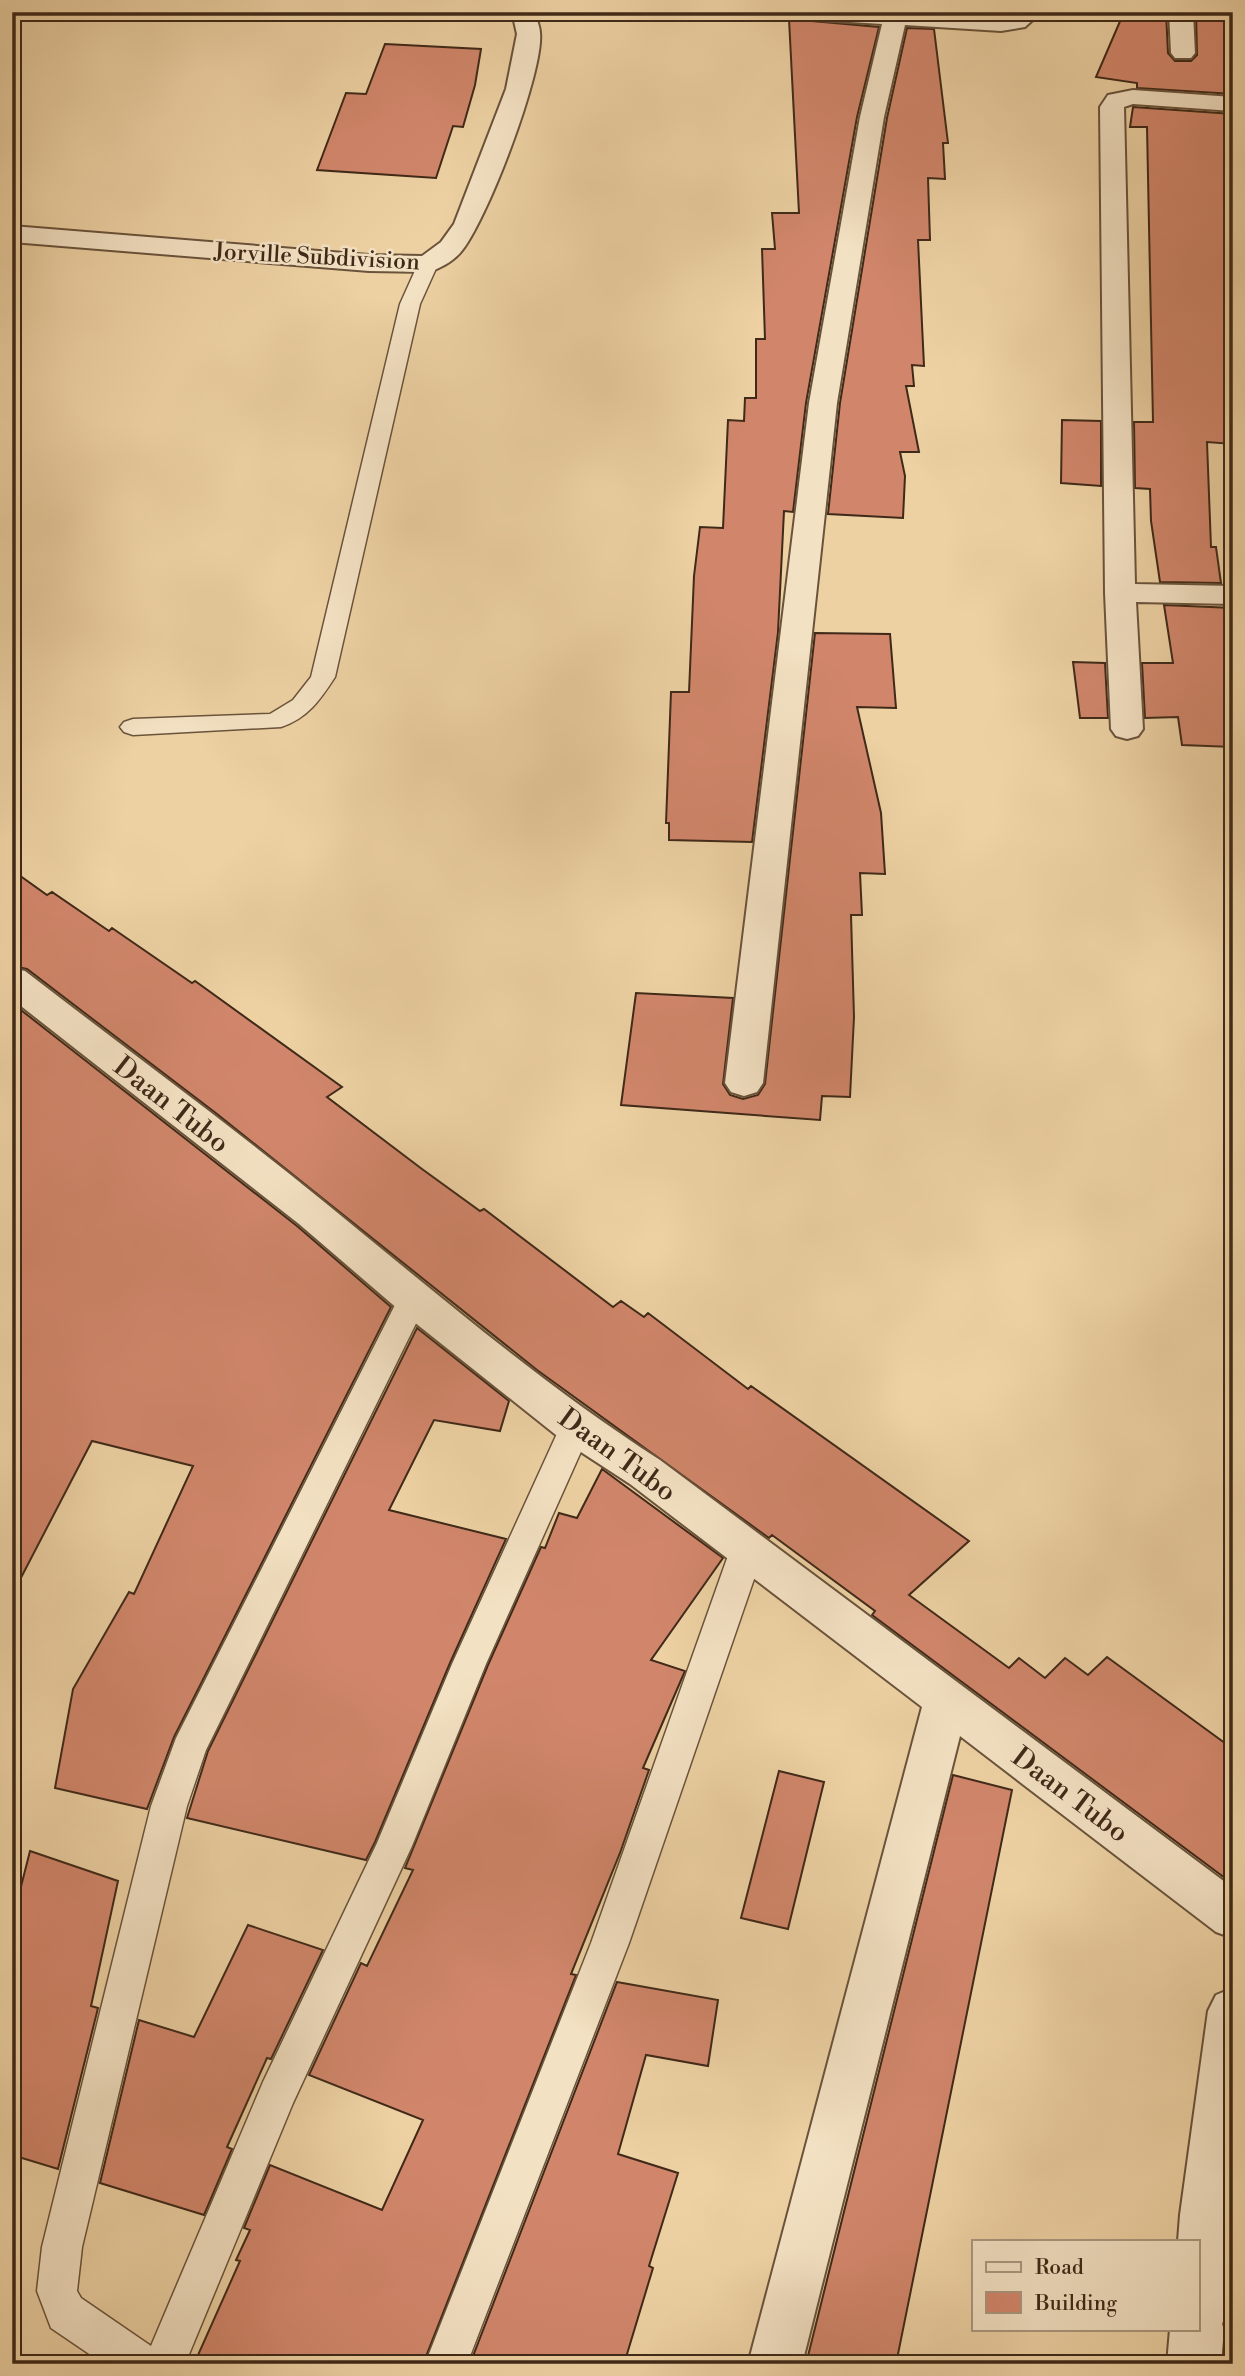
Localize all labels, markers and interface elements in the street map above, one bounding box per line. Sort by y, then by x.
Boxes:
street label: Jorville Subdivision [212,238,421,276]
street label: Daan Tubo [106,1049,236,1161]
street label: Daan Tubo [551,1401,683,1510]
street label: Daan Tubo [1005,1740,1136,1851]
legend [972,2240,1200,2330]
text: Road [1035,2255,1084,2281]
text: Building [1034,2291,1117,2317]

